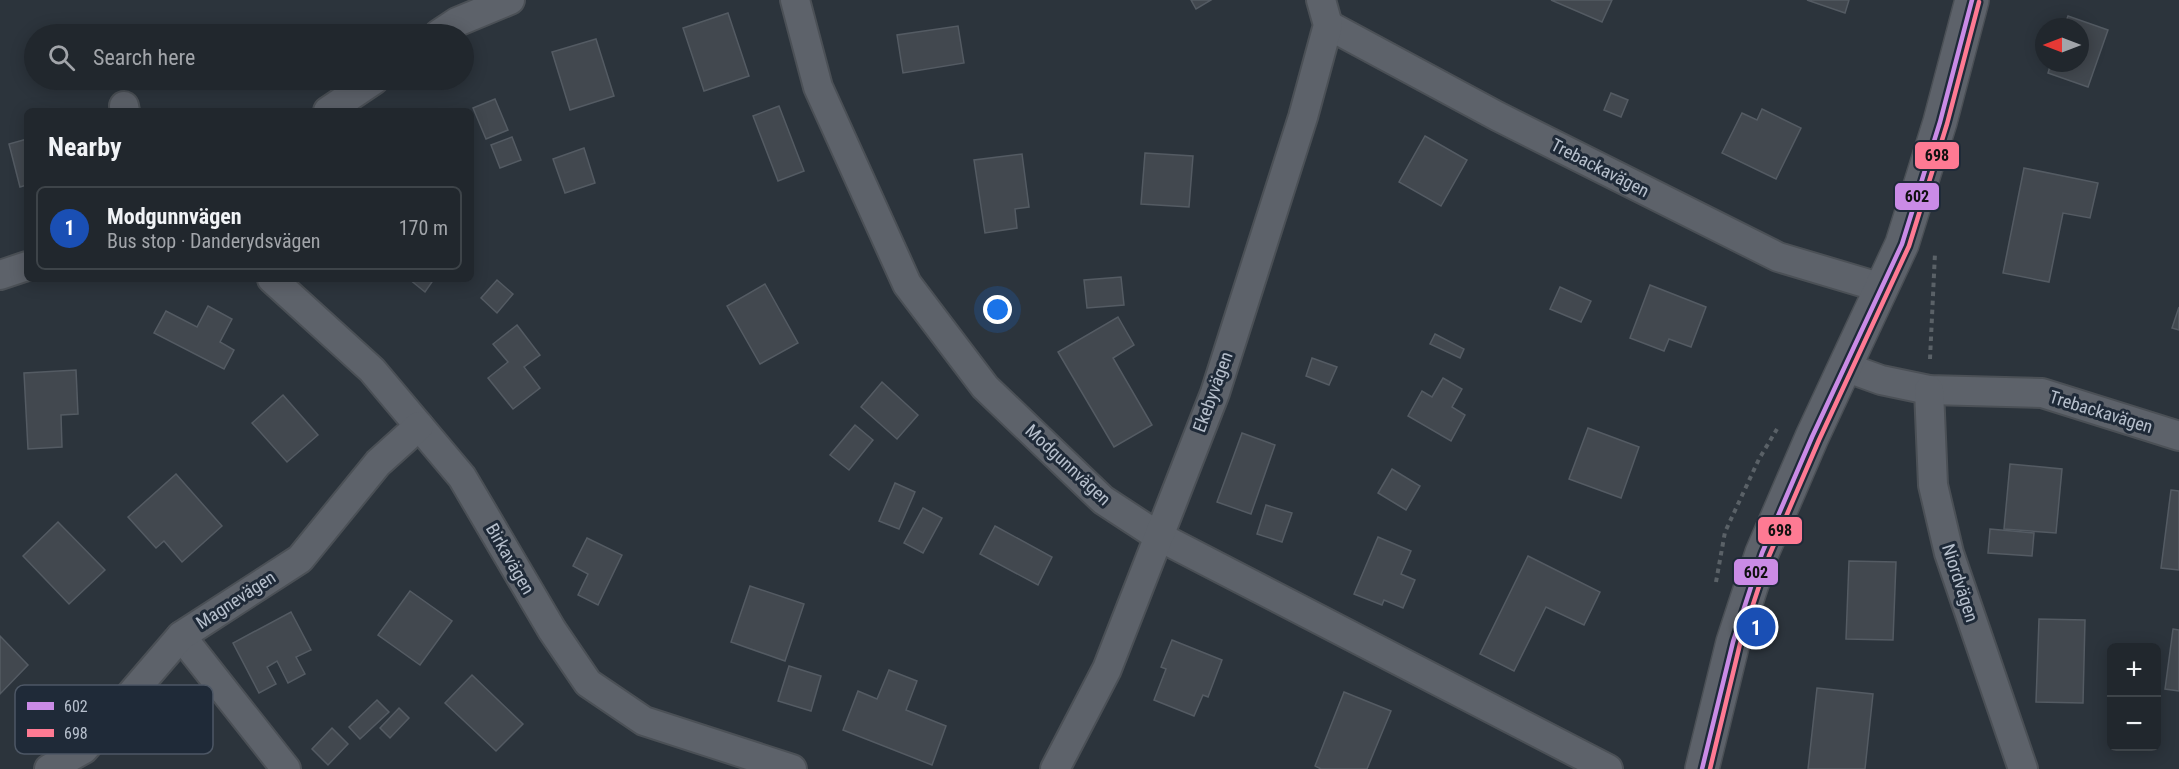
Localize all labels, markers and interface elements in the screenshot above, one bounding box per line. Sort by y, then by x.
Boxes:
north arrow [2035,18,2089,72]
search box [24,24,474,90]
icon: search [45,41,78,74]
text: Search here [93,45,195,70]
text: Nearby [48,132,122,162]
street label: Trebackavägen [1548,134,1653,201]
line badge: 698 [1914,141,1960,170]
text: 698 [1925,146,1949,165]
line badge: 602 [1894,182,1940,211]
text: 602 [1905,187,1929,206]
text: Modgunnvägen [107,204,242,229]
text: 1 [64,216,75,240]
text: 170 m [399,216,448,240]
text: Bus stop · Danderydsvägen [107,229,321,253]
your location [983,295,1012,324]
street label: Ekebyvägen [1188,349,1237,435]
street label: Trebackavägen [2047,386,2155,437]
street label: Modgunnvägen [1021,420,1115,509]
line badge: 698 [1757,516,1803,545]
street label: Birkavägen [482,520,539,598]
text: 698 [1768,521,1792,540]
street label: Niordvägen [1938,541,1983,625]
line badge: 602 [1733,558,1779,586]
text: 602 [1744,563,1768,582]
street label: Magnevägen [192,566,279,633]
pin: 1 [1736,604,1776,650]
map controls [2107,643,2161,751]
button: + [2107,643,2161,697]
legend [15,685,213,754]
text: 602 [64,697,88,716]
button: − [2107,697,2161,751]
text: 698 [64,724,88,743]

